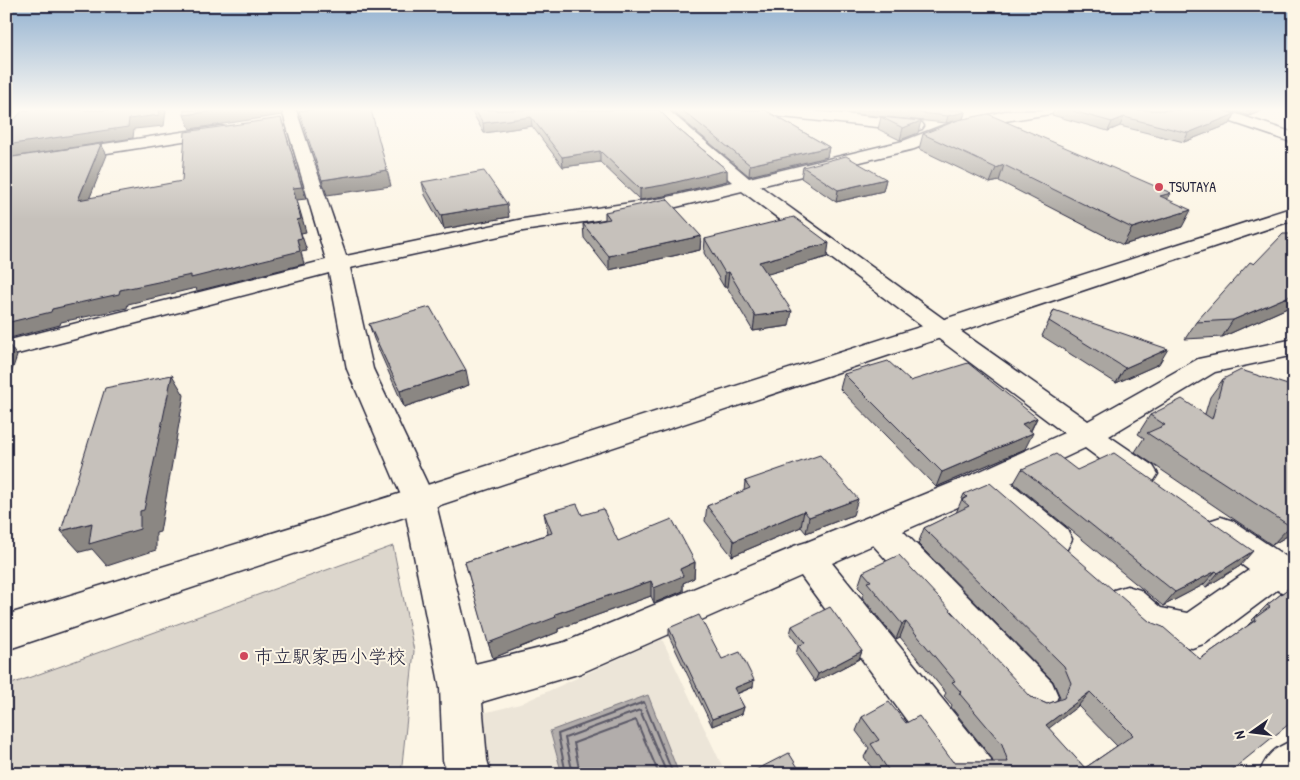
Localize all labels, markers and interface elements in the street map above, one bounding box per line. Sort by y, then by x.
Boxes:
place label: TSUTAYA [1169,177,1216,196]
marker: TSUTAYA [1153,181,1165,193]
place label: 市立駅家西小学校 [254,643,406,669]
marker: 市立駅家西小学校 [238,650,250,662]
north arrow [1228,708,1278,758]
text: N [1229,729,1249,741]

